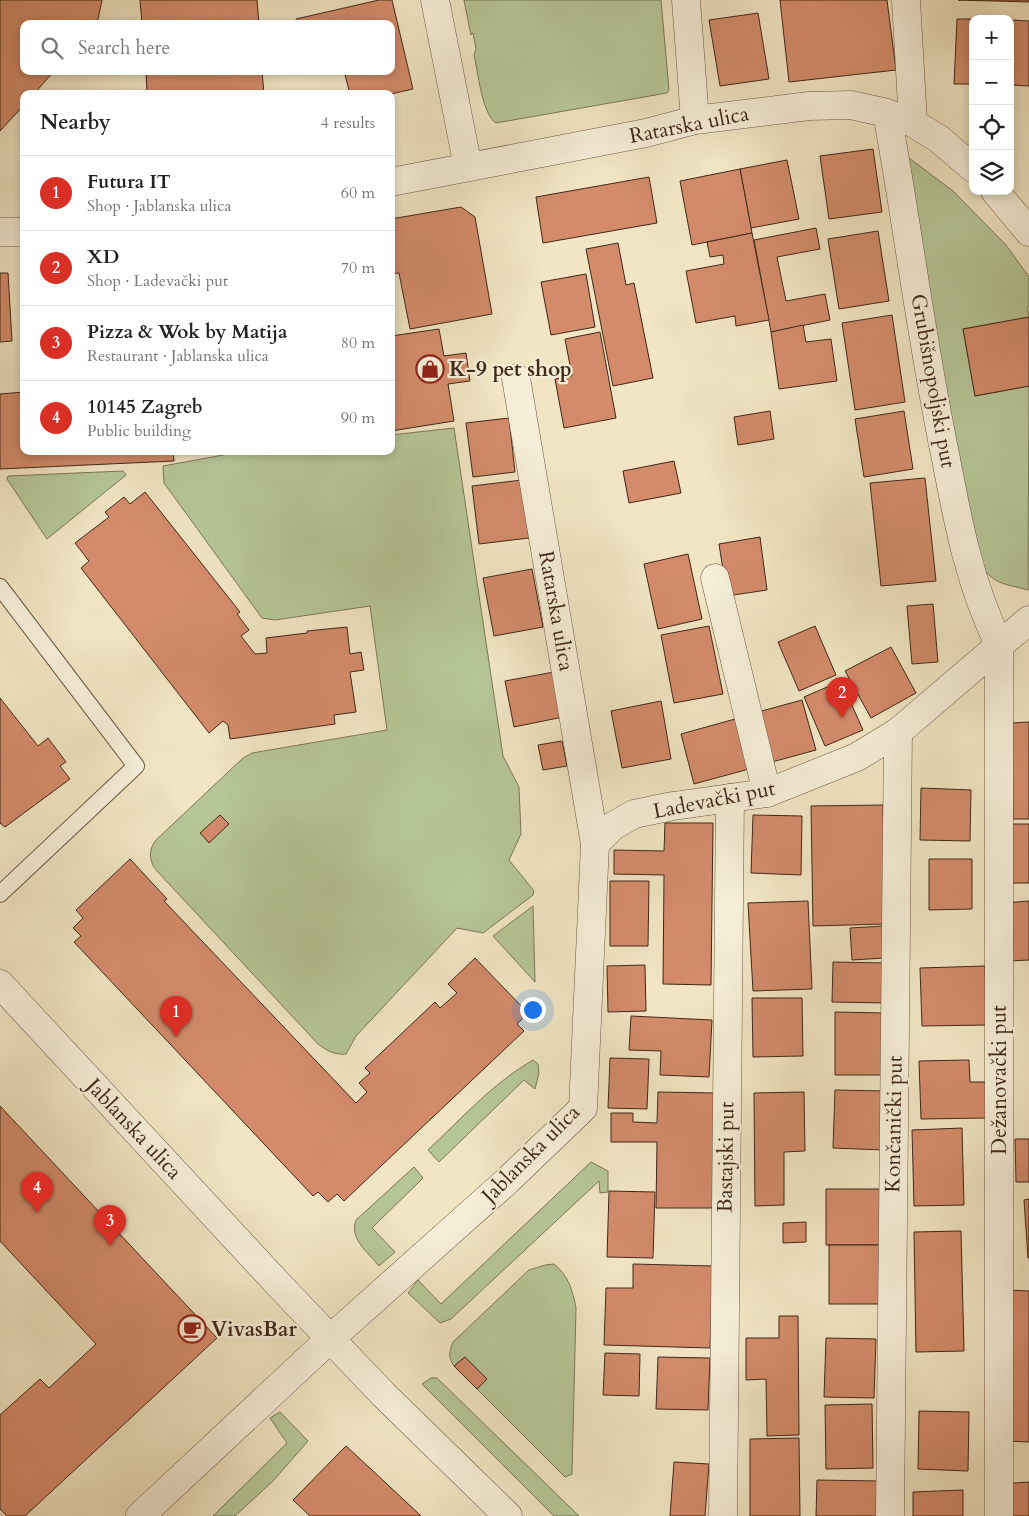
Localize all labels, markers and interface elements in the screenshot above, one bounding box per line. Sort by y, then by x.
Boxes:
map controls [969,15,1014,195]
button: + [969,15,1014,60]
search box [20,20,395,75]
icon: search [38,34,66,62]
text: Search here [78,35,170,61]
button: − [969,60,1014,105]
street label: Ratarska ulica [627,99,751,151]
button: locate [969,105,1014,150]
text: Nearby [40,108,111,137]
text: 4 results [321,112,375,134]
button: layers [969,150,1014,195]
text: Futura IT [87,169,171,195]
text: 1 [52,182,60,204]
text: 60 m [341,182,375,204]
text: Shop · Jablanska ulica [87,195,231,217]
text: XD [87,244,119,270]
text: 2 [52,257,60,279]
text: 70 m [341,257,375,279]
text: Shop · Ladevački put [87,270,228,292]
street label: Grubišnopoljski put [903,292,963,471]
text: Pizza & Wok by Matija [87,319,287,345]
text: 3 [52,332,60,354]
text: 80 m [341,332,375,354]
text: Restaurant · Jablanska ulica [87,345,269,367]
shop icon: K-9 pet shop [415,354,445,384]
place label: K-9 pet shop [449,355,572,384]
text: 10145 Zagreb [87,394,203,420]
text: 4 [52,407,60,429]
text: 90 m [341,407,375,429]
text: Public building [87,420,191,442]
street label: Ratarska ulica [531,549,581,673]
pin: 2 [826,677,858,718]
street label: Ladevački put [650,774,778,826]
pin: 1 [160,996,192,1037]
your location [520,997,546,1023]
street label: Dežanovački put [985,1005,1014,1155]
street label: Končanički put [878,1055,910,1193]
street label: Jablanska ulica [78,1070,188,1186]
street label: Jablanska ulica [473,1098,587,1212]
street label: Bastajski put [711,1101,741,1213]
pin: 4 [21,1172,53,1213]
pin: 3 [94,1205,126,1246]
cafe icon: VivasBar [177,1314,207,1344]
place label: VivasBar [211,1315,297,1344]

